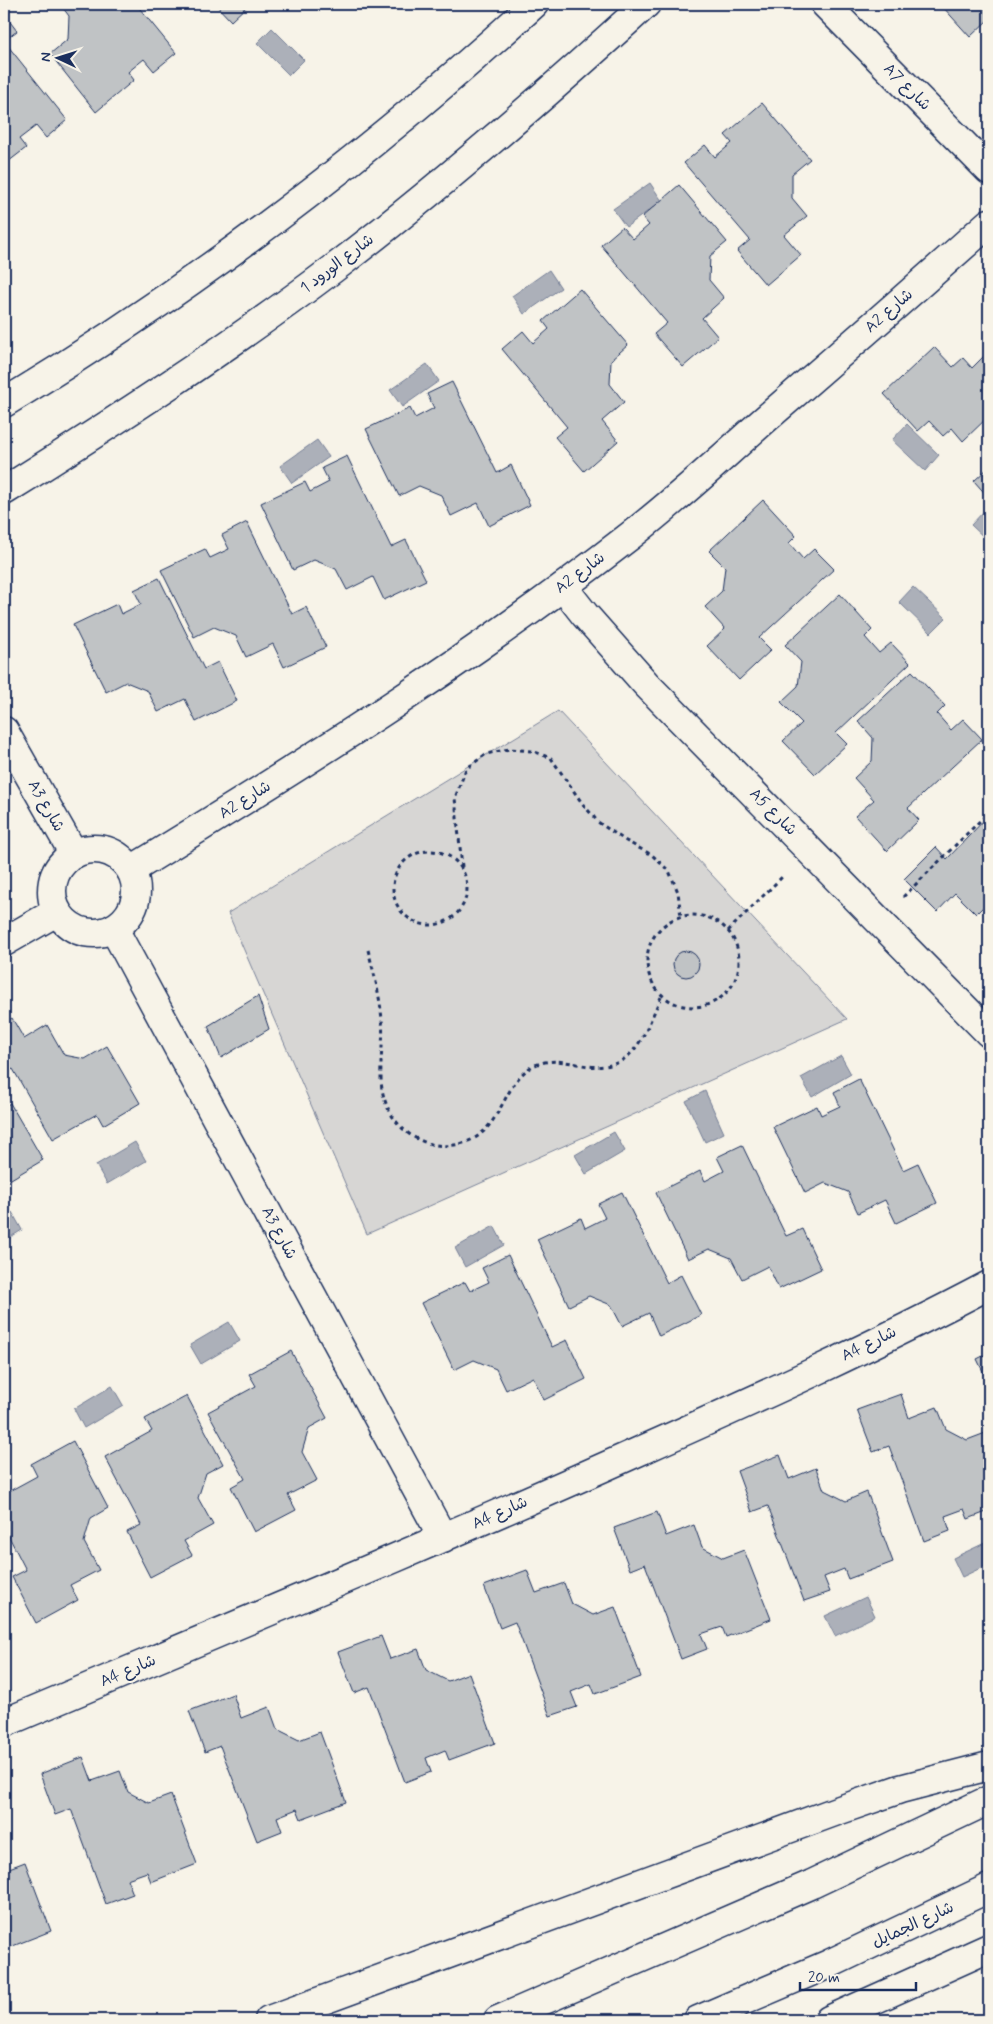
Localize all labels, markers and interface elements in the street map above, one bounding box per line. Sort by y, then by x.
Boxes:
north arrow [32,32,82,82]
text: N [37,52,55,62]
street label: A7 شارع [879,59,935,115]
street label: شارع الورود 1 [296,229,378,299]
street label: A2 شارع [861,284,917,338]
street label: A2 شارع [551,547,609,599]
street label: A3 شارع [23,776,69,836]
street label: A2 شارع [215,776,275,824]
street label: A5 شارع [745,784,801,840]
street label: A3 شارع [256,1203,302,1263]
street label: A4 شارع [838,1322,900,1366]
street label: A4 شارع [469,1491,531,1535]
street label: A4 شارع [97,1650,159,1692]
street label: شارع الجمايل [869,1897,957,1953]
scale bar [800,1959,917,1991]
text: 20 m [808,1968,840,1988]

